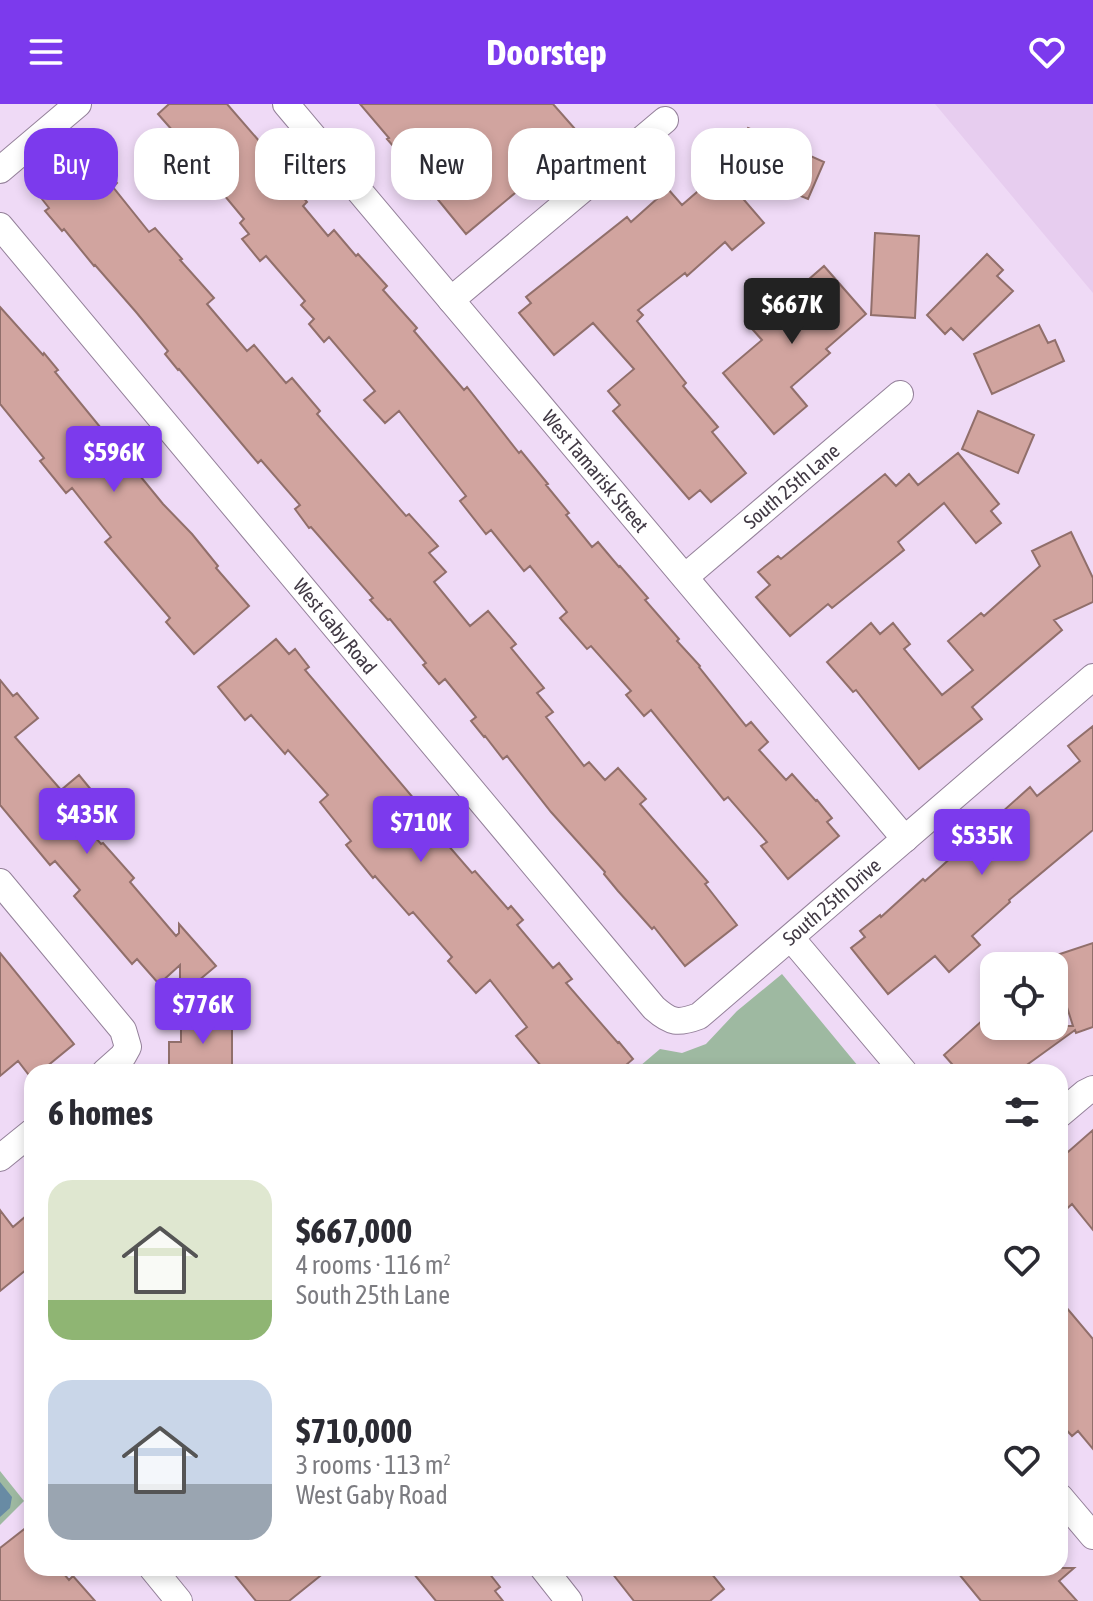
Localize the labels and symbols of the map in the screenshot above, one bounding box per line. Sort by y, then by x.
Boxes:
pin: $667K [736,278,848,346]
street label: West Tamarisk Street [538,405,654,537]
pin: $596K [58,426,170,494]
street label: South 25th Lane [739,439,844,533]
street label: West Gaby Road [289,574,382,678]
pin: $435K [31,788,143,856]
pin: $710K [365,796,477,864]
pin: $535K [926,809,1038,877]
street label: South 25th Drive [778,853,885,950]
pin: $776K [147,978,259,1046]

